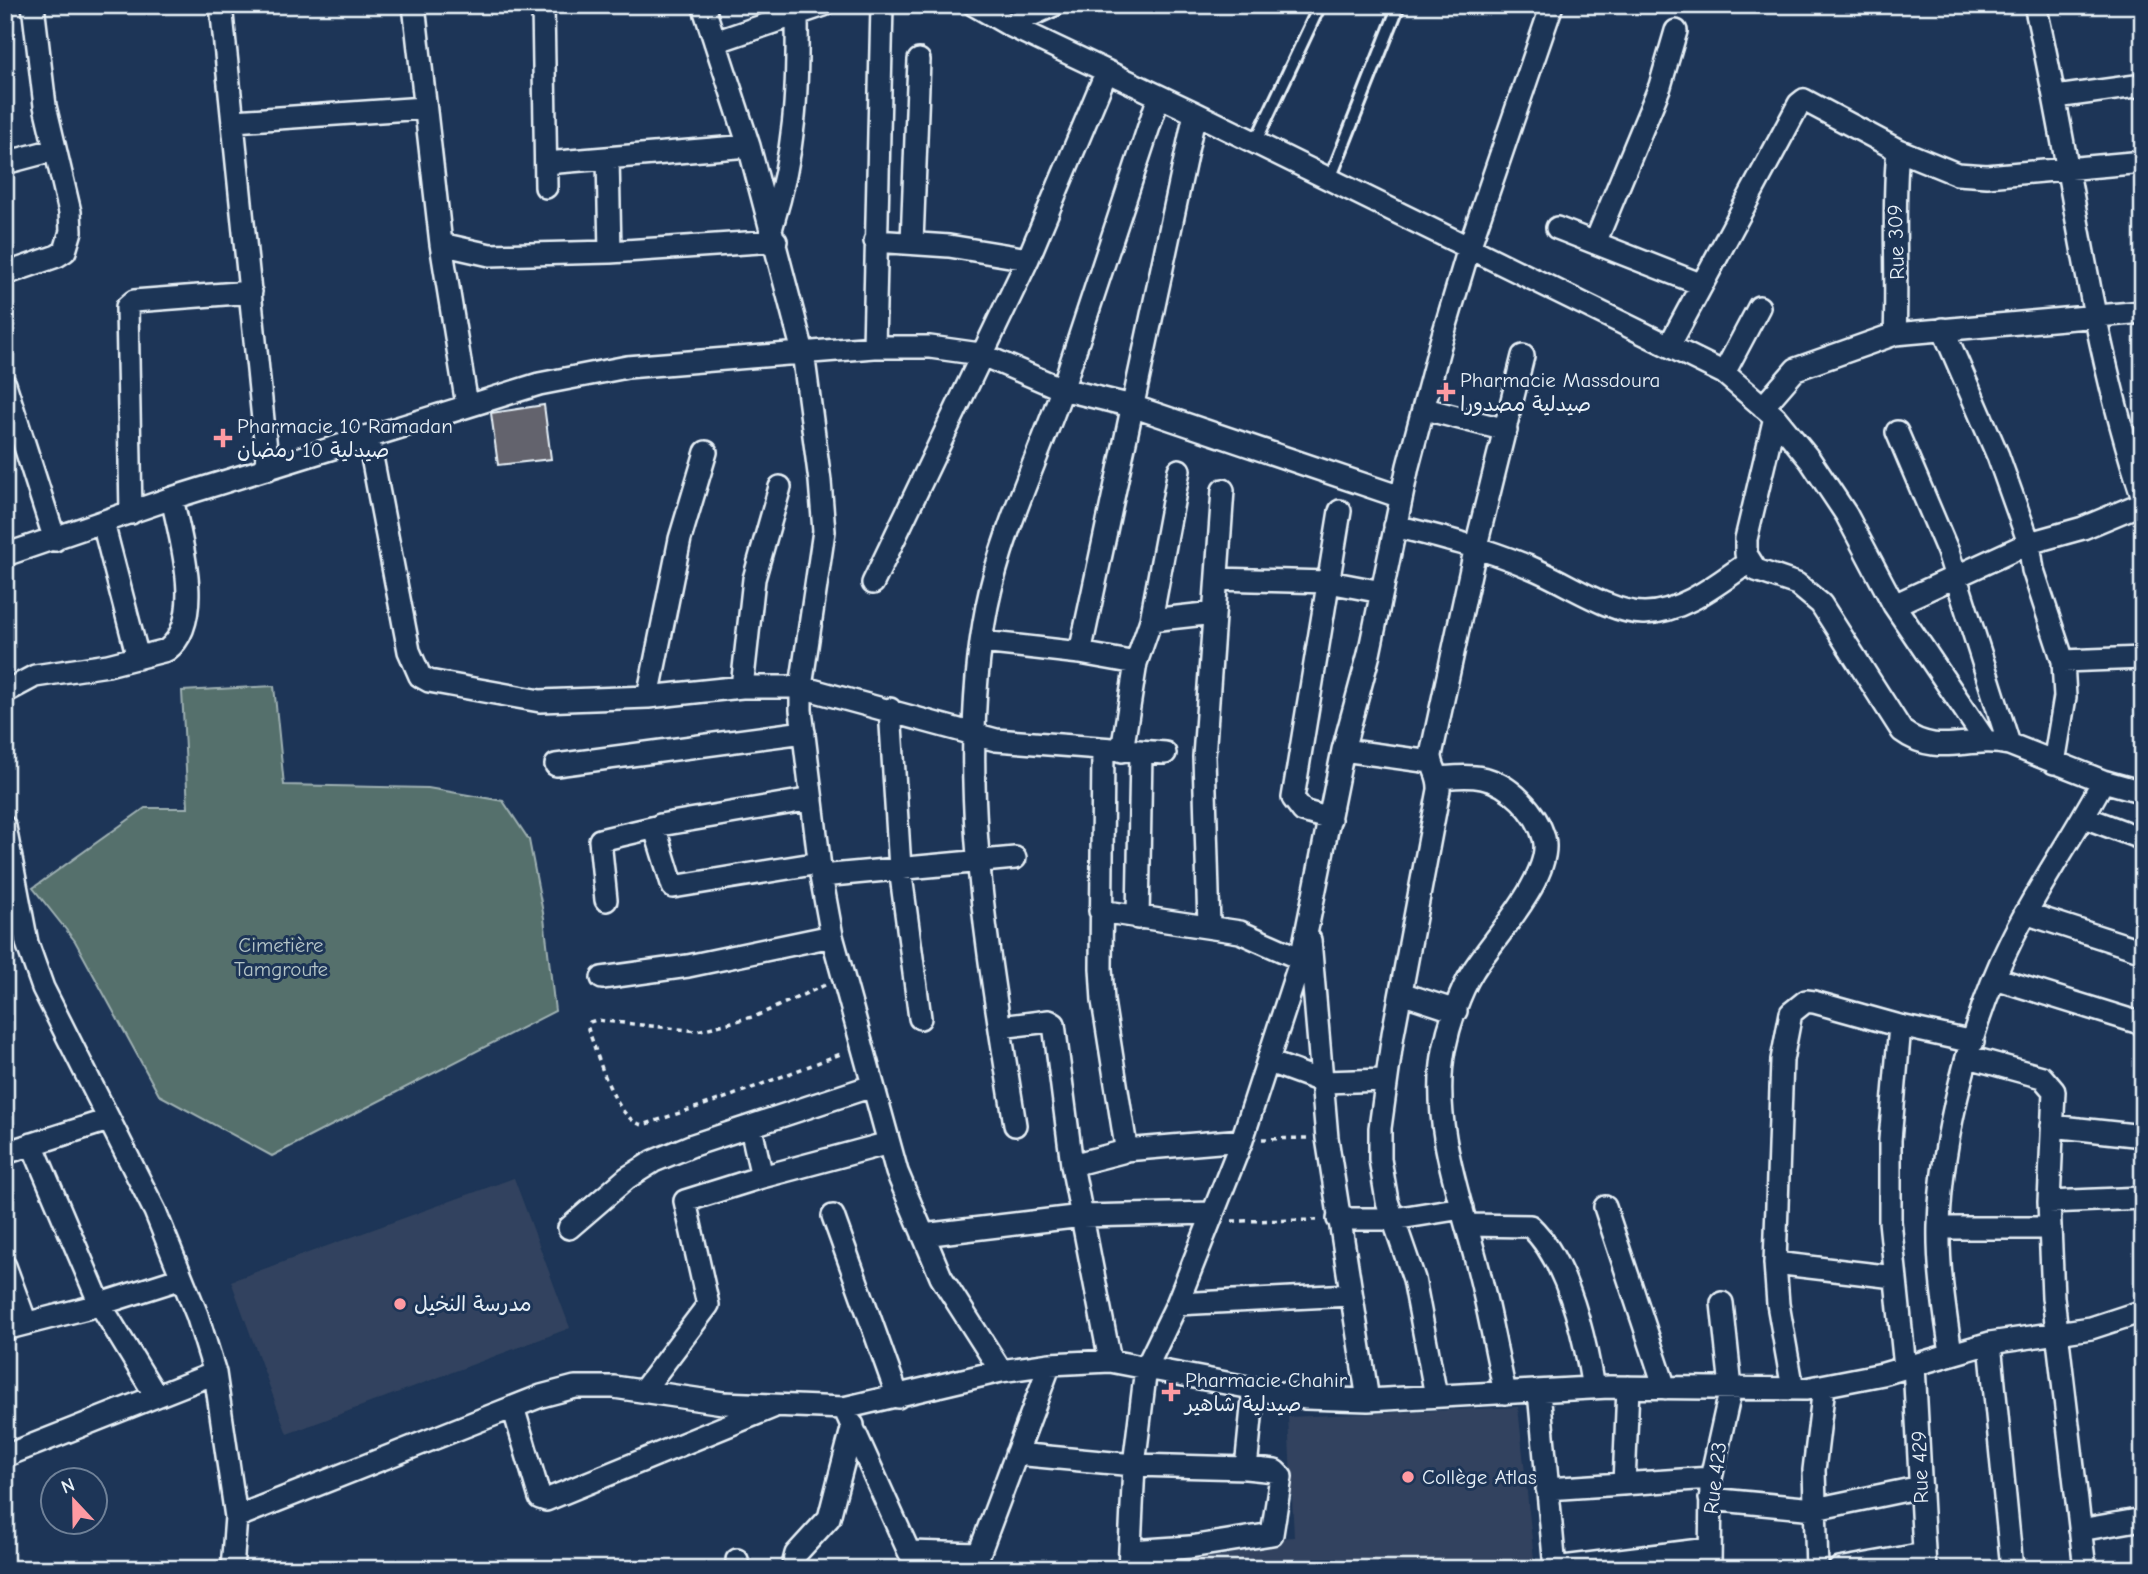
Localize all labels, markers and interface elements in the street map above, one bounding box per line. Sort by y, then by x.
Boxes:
street label: Rue 309 [1883,204,1909,280]
place label: Pharmacie Massdoura صيدلية مصدورا [1460,368,1660,416]
marker: Pharmacie Massdoura صيدلية مصدورا [1438,384,1454,400]
place label: Pharmacie 10 Ramadan صيدلية 10 رمضان [237,414,453,462]
marker: Pharmacie 10 Ramadan صيدلية 10 رمضان [215,430,231,446]
park label: Cimetière Tamgroute [234,933,328,981]
place label: مدرسة النخيل [414,1292,532,1316]
marker: مدرسة النخيل [392,1296,408,1312]
place label: Pharmacie Chahir صيدلية شاهير [1183,1368,1348,1416]
marker: Pharmacie Chahir صيدلية شاهير [1163,1384,1179,1400]
street label: Rue 429 [1907,1430,1933,1504]
street label: Rue 423 [1699,1441,1731,1515]
place label: Collège Atlas [1422,1465,1537,1489]
north arrow [38,1466,108,1536]
marker: Collège Atlas [1400,1469,1416,1485]
text: N [58,1474,78,1499]

